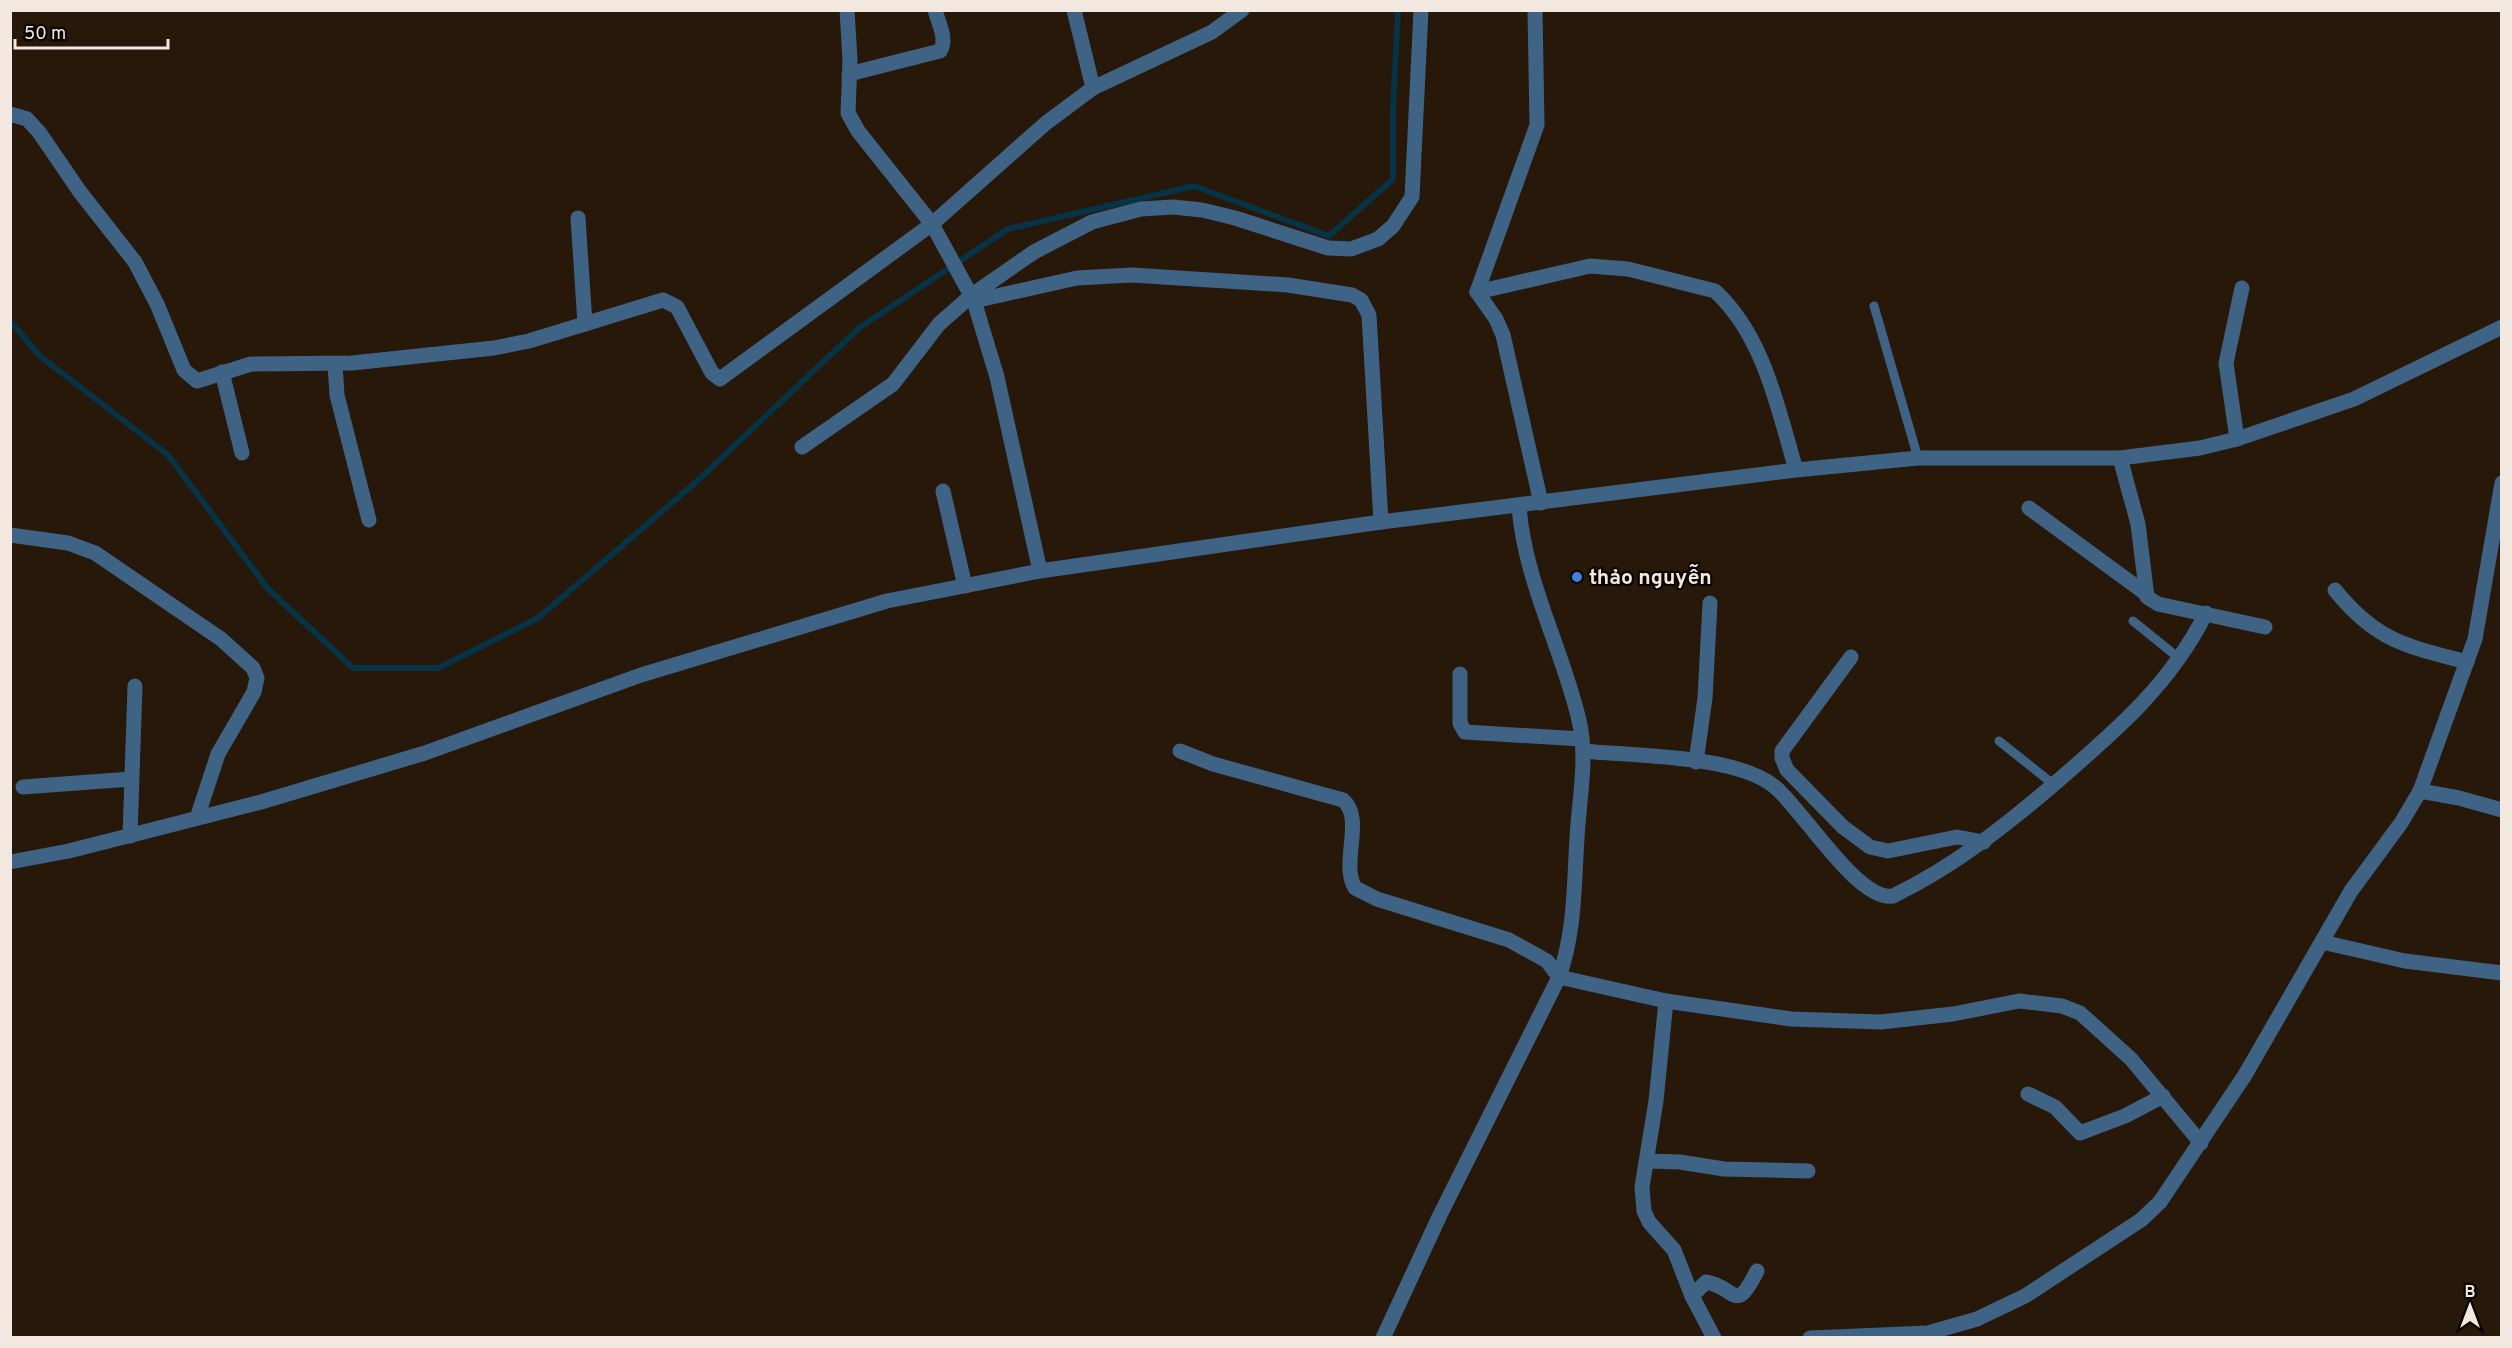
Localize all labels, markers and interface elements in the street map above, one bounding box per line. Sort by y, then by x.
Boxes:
scale bar [15,12,168,50]
text: 50 m [24,23,66,46]
place label: thảo nguyễn [1589,564,1712,592]
marker: thảo nguyễn [1570,570,1584,584]
north arrow [2440,1276,2500,1336]
text: B [2464,1283,2476,1303]

